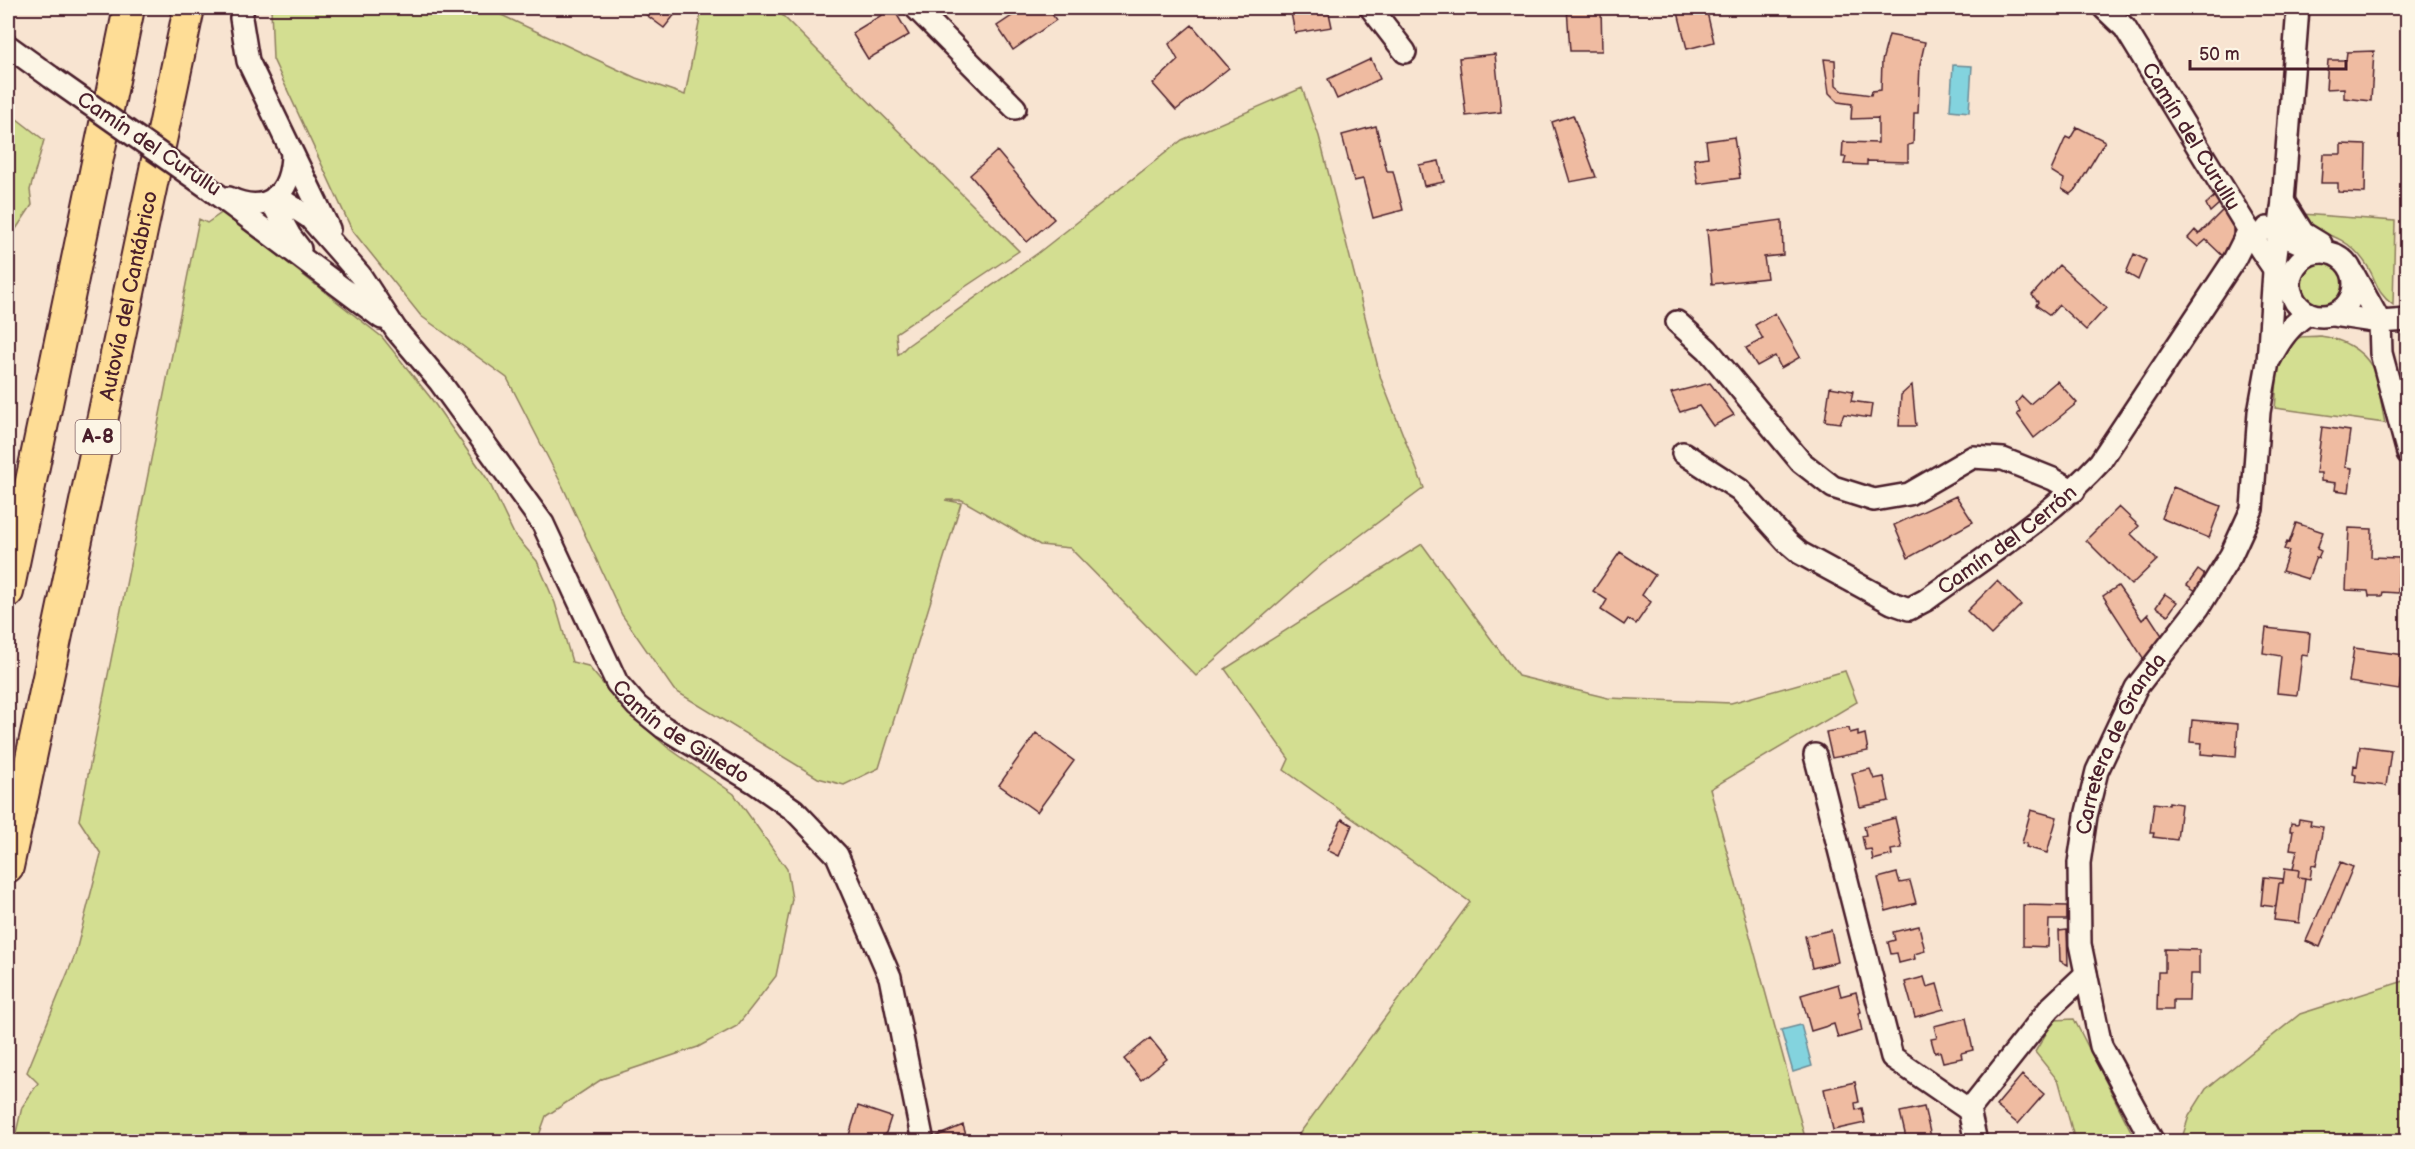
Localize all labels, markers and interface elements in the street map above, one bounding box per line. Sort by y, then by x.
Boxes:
scale bar [2190,33,2346,71]
text: 50 m [2199,44,2240,65]
street label: Camín del Curullu [2137,58,2246,215]
street label: Camín del Curullu [72,87,226,201]
street label: Autovía del Cantábrico [94,189,163,403]
road number: A-8 [76,420,120,454]
street label: Camín del Cerrón [1933,480,2082,600]
street label: Carretera de Granda [2071,648,2171,836]
street label: Camín de Gilledo [607,674,754,789]

